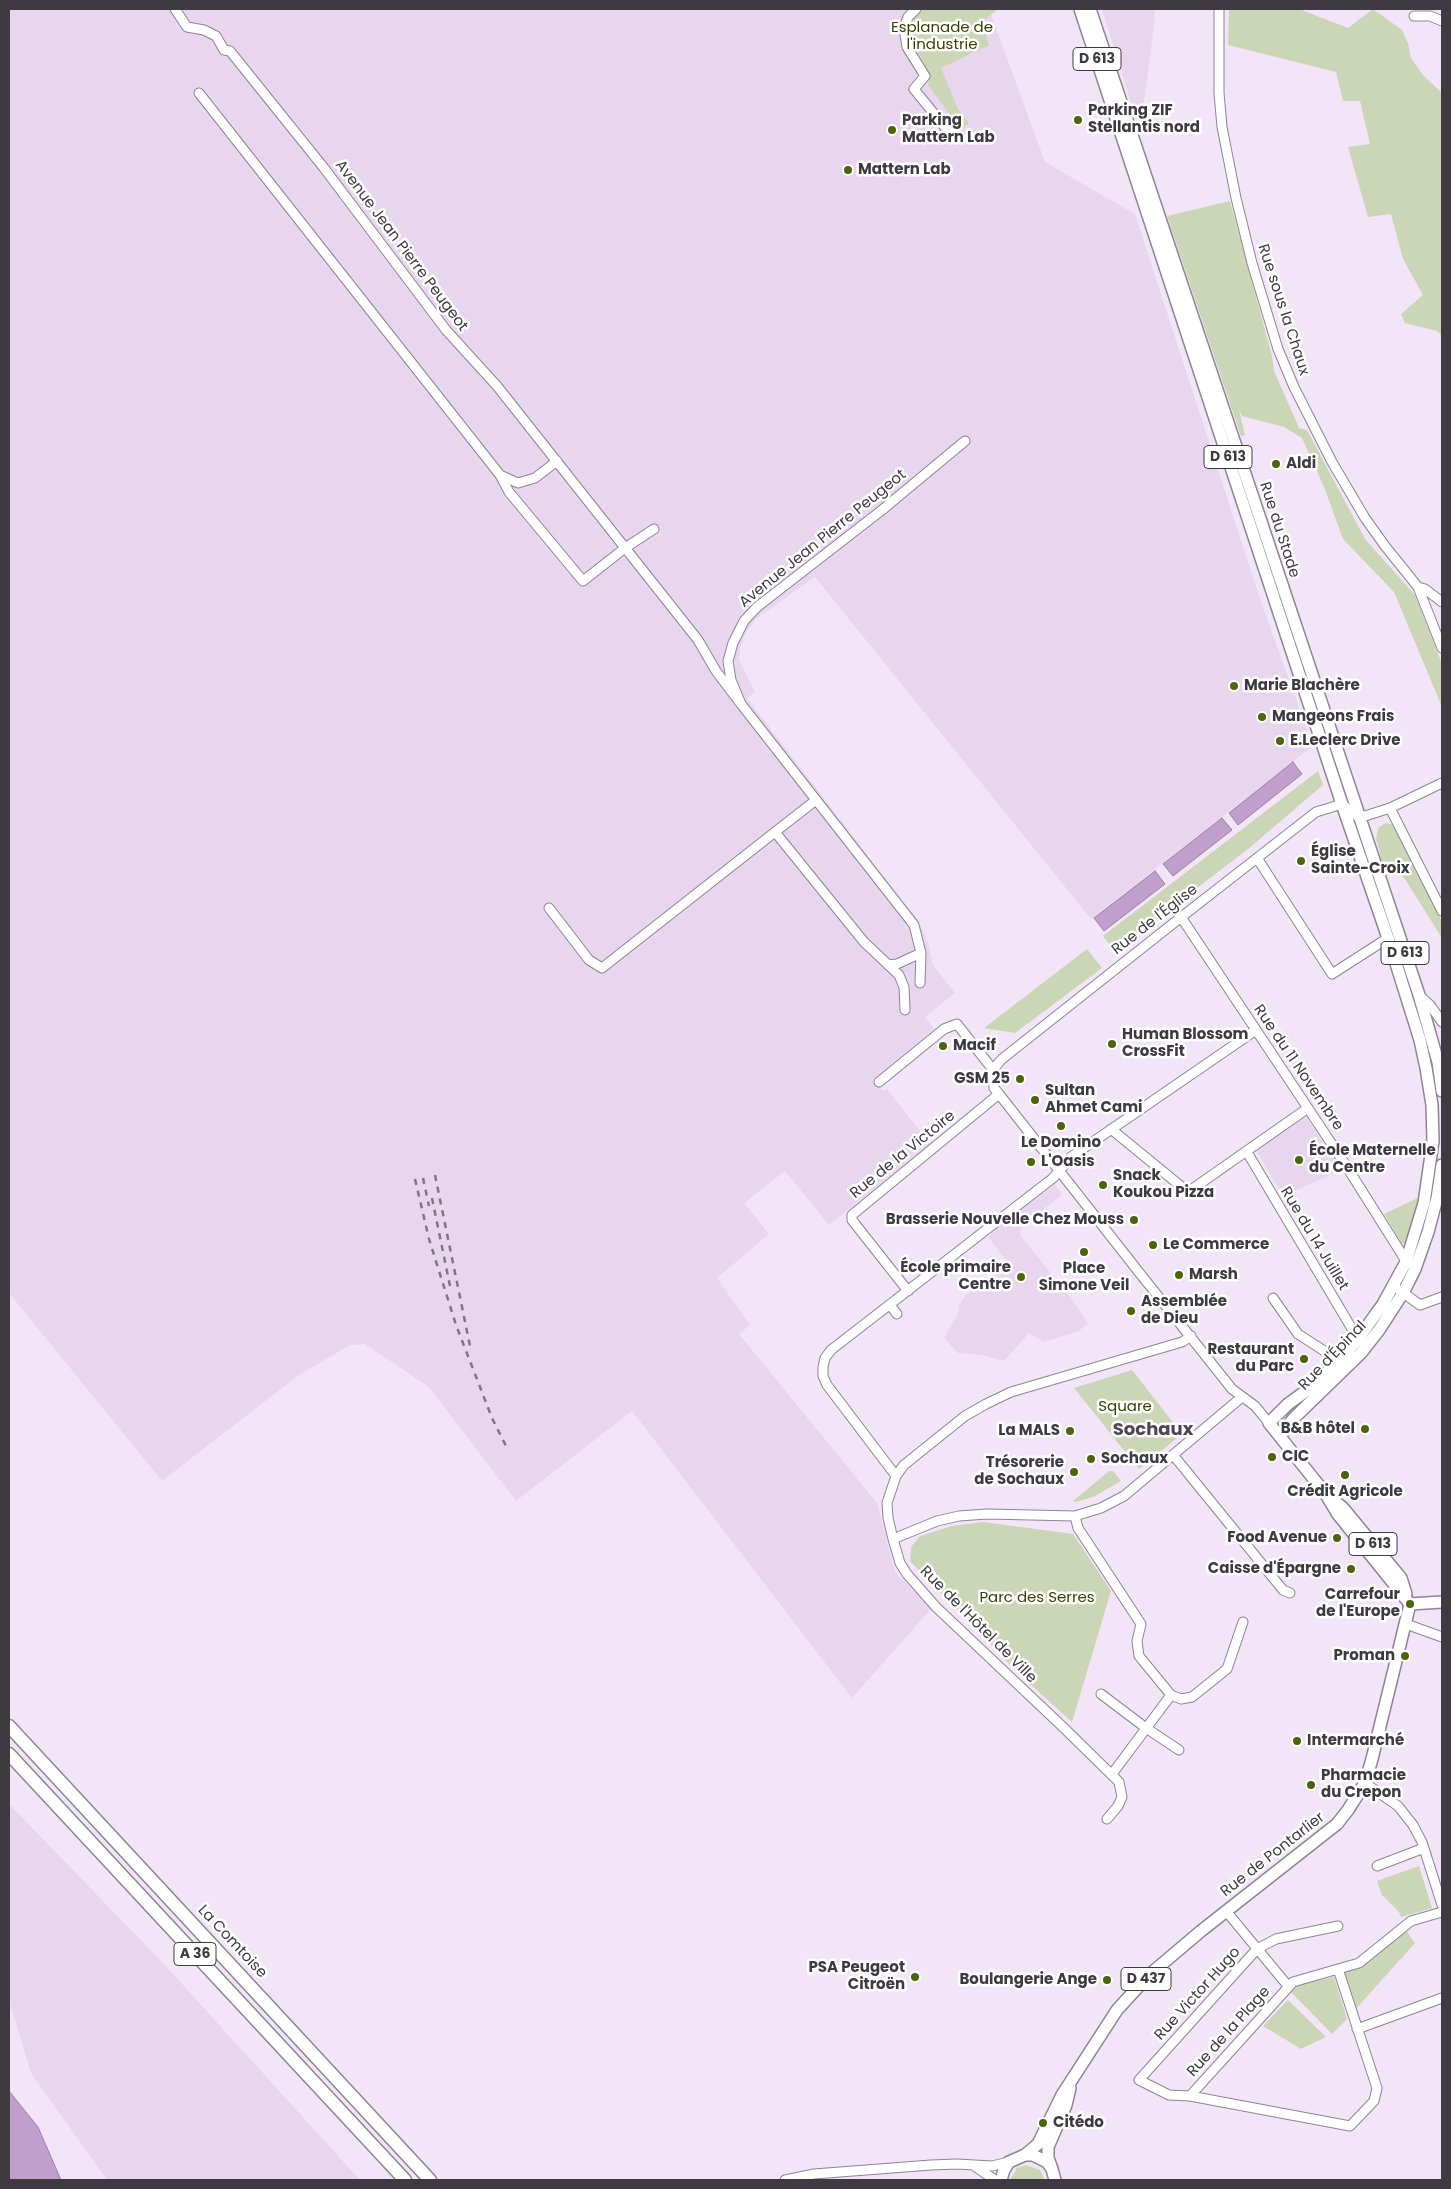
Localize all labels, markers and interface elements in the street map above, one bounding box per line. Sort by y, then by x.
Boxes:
park label: Esplanade de l'industrie [891,19,993,54]
road number: D 613 [1073,48,1121,70]
place label: Parking ZIF Stellantis nord [1088,102,1200,137]
place label: Parking Mattern Lab [902,112,995,147]
marker: Parking ZIF Stellantis nord [1072,114,1084,126]
marker: Parking Mattern Lab [886,124,898,136]
street label: Avenue Jean Pierre Peugeot [331,157,471,335]
place label: Mattern Lab [858,161,951,179]
marker: Mattern Lab [842,164,854,176]
street label: Rue sous la Chaux [1253,242,1313,378]
road number: D 613 [1204,446,1252,468]
place label: Aldi [1286,455,1316,473]
marker: Aldi [1270,458,1282,470]
street label: Avenue Jean Pierre Peugeot [736,466,910,612]
street label: Rue du Stade [1255,480,1303,580]
place label: Marie Blachère [1244,677,1360,695]
marker: Marie Blachère [1228,680,1240,692]
place label: Mangeons Frais [1272,708,1394,726]
marker: Mangeons Frais [1256,711,1268,723]
place label: E.Leclerc Drive [1290,732,1401,750]
marker: E.Leclerc Drive [1274,735,1286,747]
place label: Église Sainte-Croix [1311,843,1410,878]
marker: Église Sainte-Croix [1295,855,1307,867]
street label: Rue de l'Église [1109,881,1201,959]
road number: D 613 [1381,941,1429,964]
street label: Rue du 11 Novembre [1249,1002,1347,1134]
place label: Human Blossom CrossFit [1122,1026,1248,1061]
place label: Macif [953,1037,996,1055]
marker: Human Blossom CrossFit [1106,1038,1118,1050]
marker: Macif [937,1040,949,1052]
place label: GSM 25 [954,1070,1010,1088]
marker: GSM 25 [1014,1073,1026,1085]
place label: Sultan Ahmet Cami [1045,1082,1142,1117]
marker: Sultan Ahmet Cami [1029,1094,1041,1106]
street label: Rue de la Victoire [847,1107,959,1203]
marker: Le Domino [1055,1120,1067,1132]
place label: Le Domino [1021,1134,1101,1152]
place label: École Maternelle du Centre [1309,1142,1436,1177]
place label: L'Oasis [1041,1153,1095,1171]
marker: École Maternelle du Centre [1293,1154,1305,1166]
marker: L'Oasis [1025,1156,1037,1168]
place label: Snack Koukou Pizza [1113,1167,1214,1202]
marker: Snack Koukou Pizza [1097,1179,1109,1191]
street label: Rue du 14 Juillet [1276,1184,1352,1294]
place label: Brasserie Nouvelle Chez Mouss [886,1211,1124,1229]
marker: Brasserie Nouvelle Chez Mouss [1128,1214,1140,1226]
place label: Le Commerce [1163,1236,1269,1254]
marker: Le Commerce [1147,1239,1159,1251]
marker: Place Simone Veil [1078,1246,1090,1258]
place label: École primaire Centre [900,1259,1011,1294]
place label: Place Simone Veil [1039,1260,1129,1295]
place label: Marsh [1189,1266,1238,1284]
marker: Marsh [1173,1269,1185,1281]
marker: École primaire Centre [1015,1271,1027,1283]
place label: Assemblée de Dieu [1141,1293,1227,1328]
marker: Assemblée de Dieu [1125,1305,1137,1317]
street label: Rue d'Épinal [1295,1318,1371,1394]
place label: Restaurant du Parc [1207,1341,1294,1376]
marker: Restaurant du Parc [1298,1353,1310,1365]
park label: Square [1098,1398,1152,1416]
district label: Sochaux [1113,1419,1193,1441]
place label: B&B hôtel [1281,1420,1355,1438]
place label: La MALS [998,1422,1060,1440]
marker: B&B hôtel [1359,1423,1371,1435]
marker: La MALS [1064,1425,1076,1437]
place label: CIC [1282,1448,1309,1466]
place label: Sochaux [1101,1450,1168,1468]
marker: CIC [1266,1451,1278,1463]
marker: Sochaux [1085,1453,1097,1465]
place label: Trésorerie de Sochaux [974,1454,1064,1489]
marker: Trésorerie de Sochaux [1068,1466,1080,1478]
marker: Crédit Agricole [1339,1469,1351,1481]
place label: Crédit Agricole [1287,1483,1403,1501]
place label: Food Avenue [1227,1529,1327,1547]
marker: Food Avenue [1331,1532,1343,1544]
road number: D 613 [1349,1532,1397,1556]
place label: Caisse d'Épargne [1208,1560,1341,1578]
street label: Rue de l'Hôtel de Ville [916,1563,1040,1687]
marker: Caisse d'Épargne [1345,1563,1357,1575]
place label: Carrefour de l'Europe [1316,1586,1400,1621]
park label: Parc des Serres [979,1589,1095,1607]
marker: Carrefour de l'Europe [1404,1598,1416,1610]
place label: Proman [1333,1647,1395,1665]
marker: Proman [1399,1650,1411,1662]
place label: Intermarché [1307,1732,1404,1750]
marker: Intermarché [1291,1735,1303,1747]
place label: Pharmacie du Crepon [1321,1767,1406,1802]
marker: Pharmacie du Crepon [1305,1779,1317,1791]
street label: Rue de Pontarlier [1217,1809,1329,1901]
street label: La Comtoise [194,1902,270,1982]
road number: A 36 [174,1942,216,1966]
street label: Rue Victor Hugo [1151,1944,1245,2044]
place label: PSA Peugeot Citroën [808,1959,905,1994]
road number: D 437 [1121,1968,1171,1990]
marker: PSA Peugeot Citroën [909,1971,921,1983]
place label: Boulangerie Ange [959,1971,1097,1989]
marker: Boulangerie Ange [1101,1974,1113,1986]
street label: Rue de la Plage [1184,1983,1274,2081]
place label: Citédo [1053,2114,1104,2132]
marker: Citédo [1037,2117,1049,2129]

